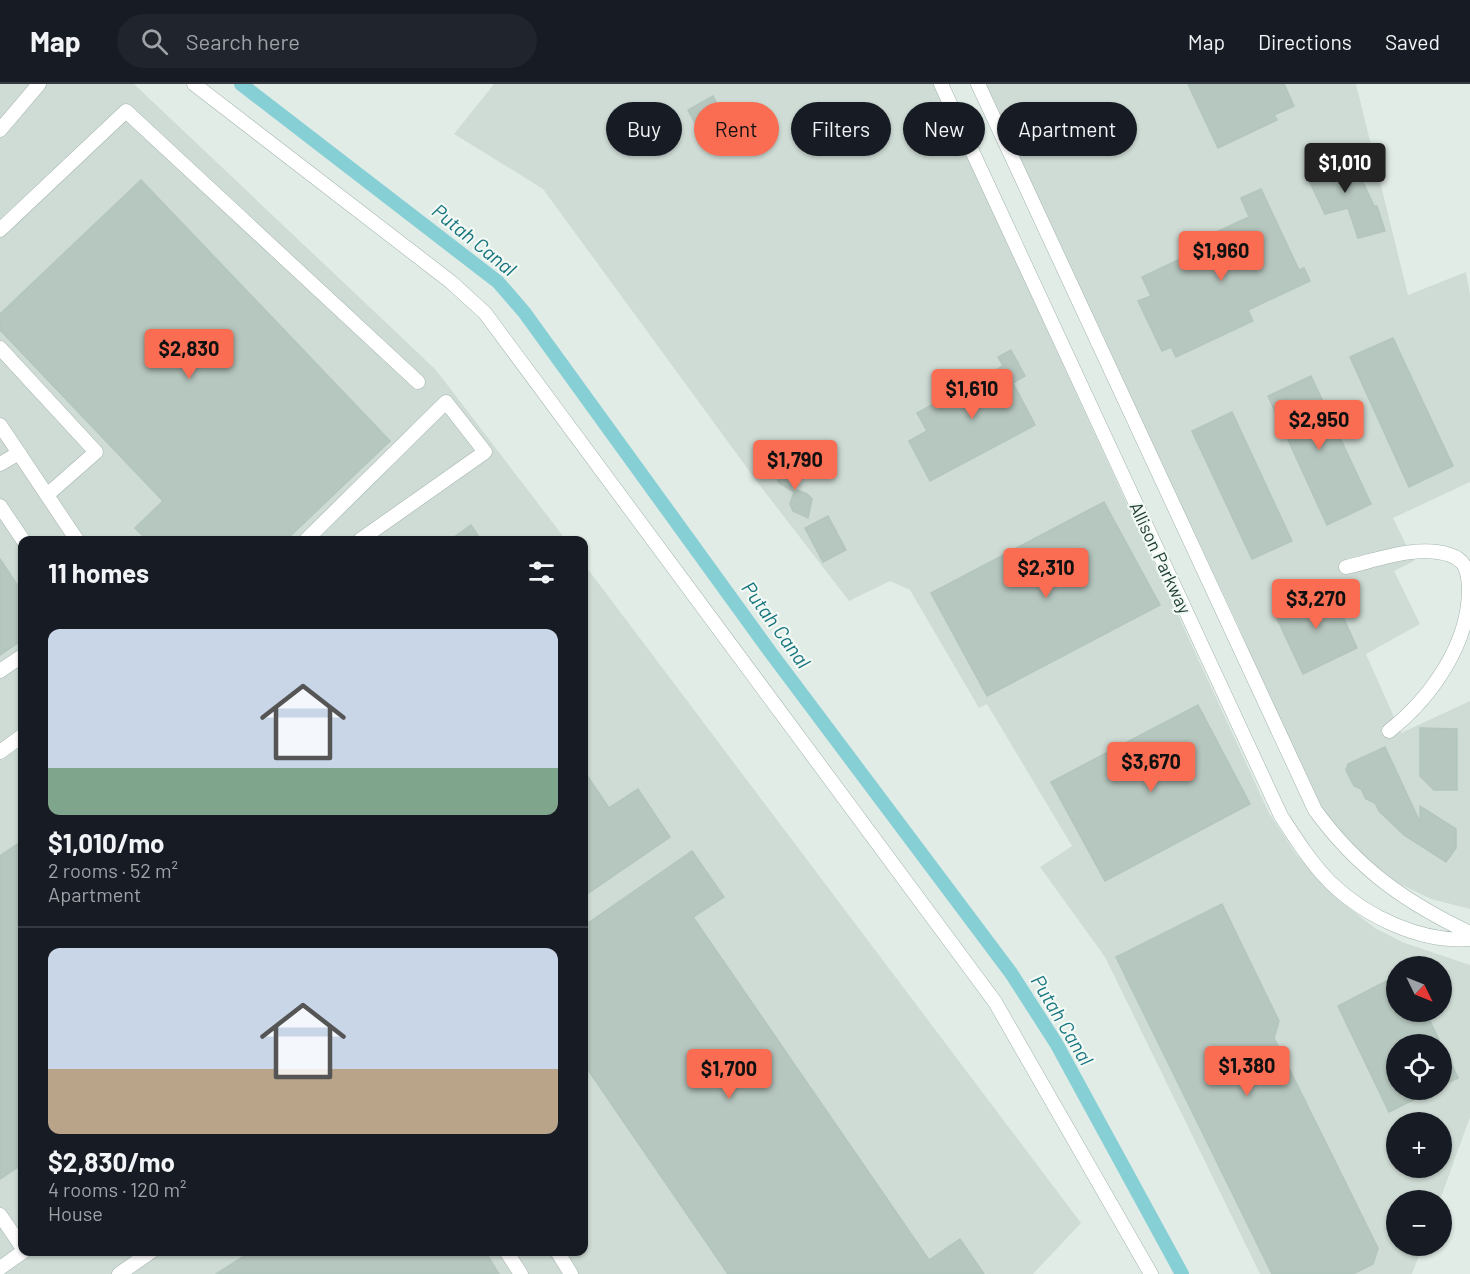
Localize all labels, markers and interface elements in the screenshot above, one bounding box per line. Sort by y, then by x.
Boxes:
search box [117,14,537,68]
text: Map [30,24,81,58]
icon: search [138,25,171,58]
text: Search here [186,28,300,54]
text: Map [1188,29,1225,54]
text: Directions [1258,29,1352,54]
text: Saved [1385,29,1440,54]
chip: Buy [606,102,682,156]
chip: Rent [694,102,779,156]
chip: Filters [791,102,891,156]
chip: New [903,102,985,156]
chip: Apartment [997,102,1137,156]
pin: $1,010 [1296,143,1394,194]
text: $1,010 [1319,150,1371,174]
water label: Putah Canal [428,198,522,281]
pin: $1,960 [1172,231,1270,282]
text: $1,960 [1193,238,1249,262]
pin: $2,830 [140,329,238,380]
text: $2,830 [159,336,219,360]
pin: $1,610 [923,369,1021,420]
text: $1,610 [946,376,998,400]
pin: $2,950 [1270,400,1368,451]
text: $2,950 [1289,407,1349,431]
pin: $1,790 [746,440,844,491]
text: $1,790 [767,447,823,471]
street label: Allison Parkway [1125,498,1196,617]
pin: $2,310 [997,548,1095,599]
text: $2,310 [1017,555,1075,579]
icon: filters [525,556,558,589]
text: 11 homes [48,557,149,588]
water label: Putah Canal [737,576,817,673]
pin: $3,270 [1267,579,1365,630]
text: $3,270 [1286,586,1346,610]
icon: home [249,668,357,776]
pin: $3,670 [1102,742,1200,793]
text: $3,670 [1121,749,1181,773]
text: $1,010/mo [48,827,165,858]
text: 2 rooms · 52 m² [48,858,178,882]
text: Apartment [48,882,141,906]
north arrow [1386,956,1452,1022]
map controls [1386,956,1452,1256]
water label: Putah Canal [1026,970,1100,1070]
icon: home [249,987,357,1095]
button: locate [1386,1034,1452,1100]
pin: $1,380 [1198,1046,1296,1097]
pin: $1,700 [680,1049,778,1100]
text: $1,380 [1219,1053,1275,1077]
text: $1,700 [701,1056,757,1080]
button: + [1386,1112,1452,1178]
text: $2,830/mo [48,1146,175,1177]
text: 4 rooms · 120 m² [48,1177,186,1201]
button: − [1386,1190,1452,1256]
text: House [48,1201,103,1225]

